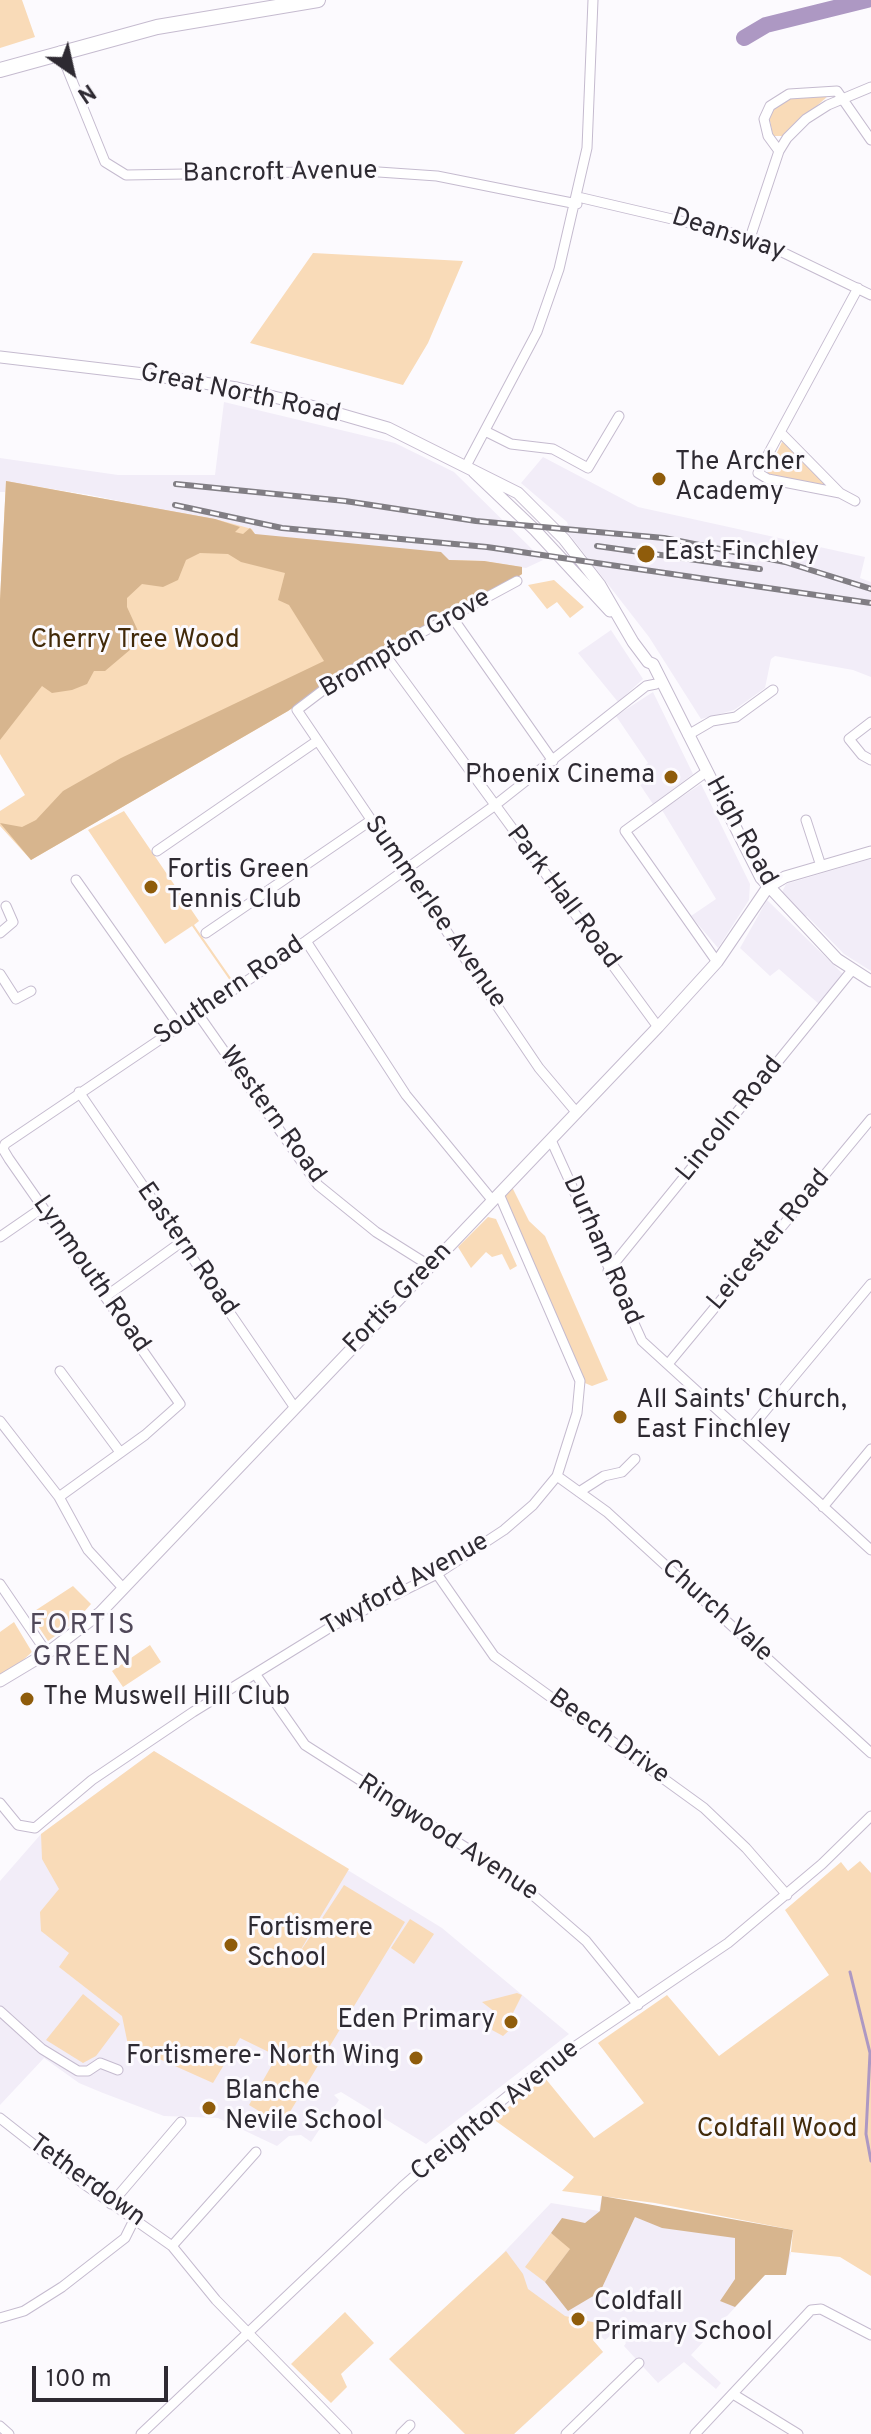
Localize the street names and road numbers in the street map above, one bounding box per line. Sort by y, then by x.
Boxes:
street label: Bancroft Avenue [182,157,378,191]
street label: Deansway [667,203,789,269]
street label: Great North Road [137,359,343,431]
street label: Brompton Grove [315,584,497,706]
street label: High Road [697,772,783,892]
street label: Summerlee Avenue [356,811,512,1015]
street label: Park Hall Road [498,820,626,976]
street label: Southern Road [149,930,311,1054]
street label: Western Road [211,1041,331,1191]
street label: Lincoln Road [671,1051,791,1189]
street label: Leicester Road [702,1164,838,1318]
street label: Durham Road [554,1172,648,1330]
street label: Eastern Road [129,1177,243,1323]
street label: Lynmouth Road [24,1191,156,1359]
street label: Fortis Green [338,1237,460,1361]
street label: Twyford Avenue [317,1527,495,1645]
street label: Church Vale [654,1554,778,1670]
street label: Beech Drive [542,1684,674,1792]
street label: Ringwood Avenue [351,1769,543,1909]
street label: Creighton Avenue [406,2035,586,2189]
street label: Tetherdown [22,2129,150,2235]

